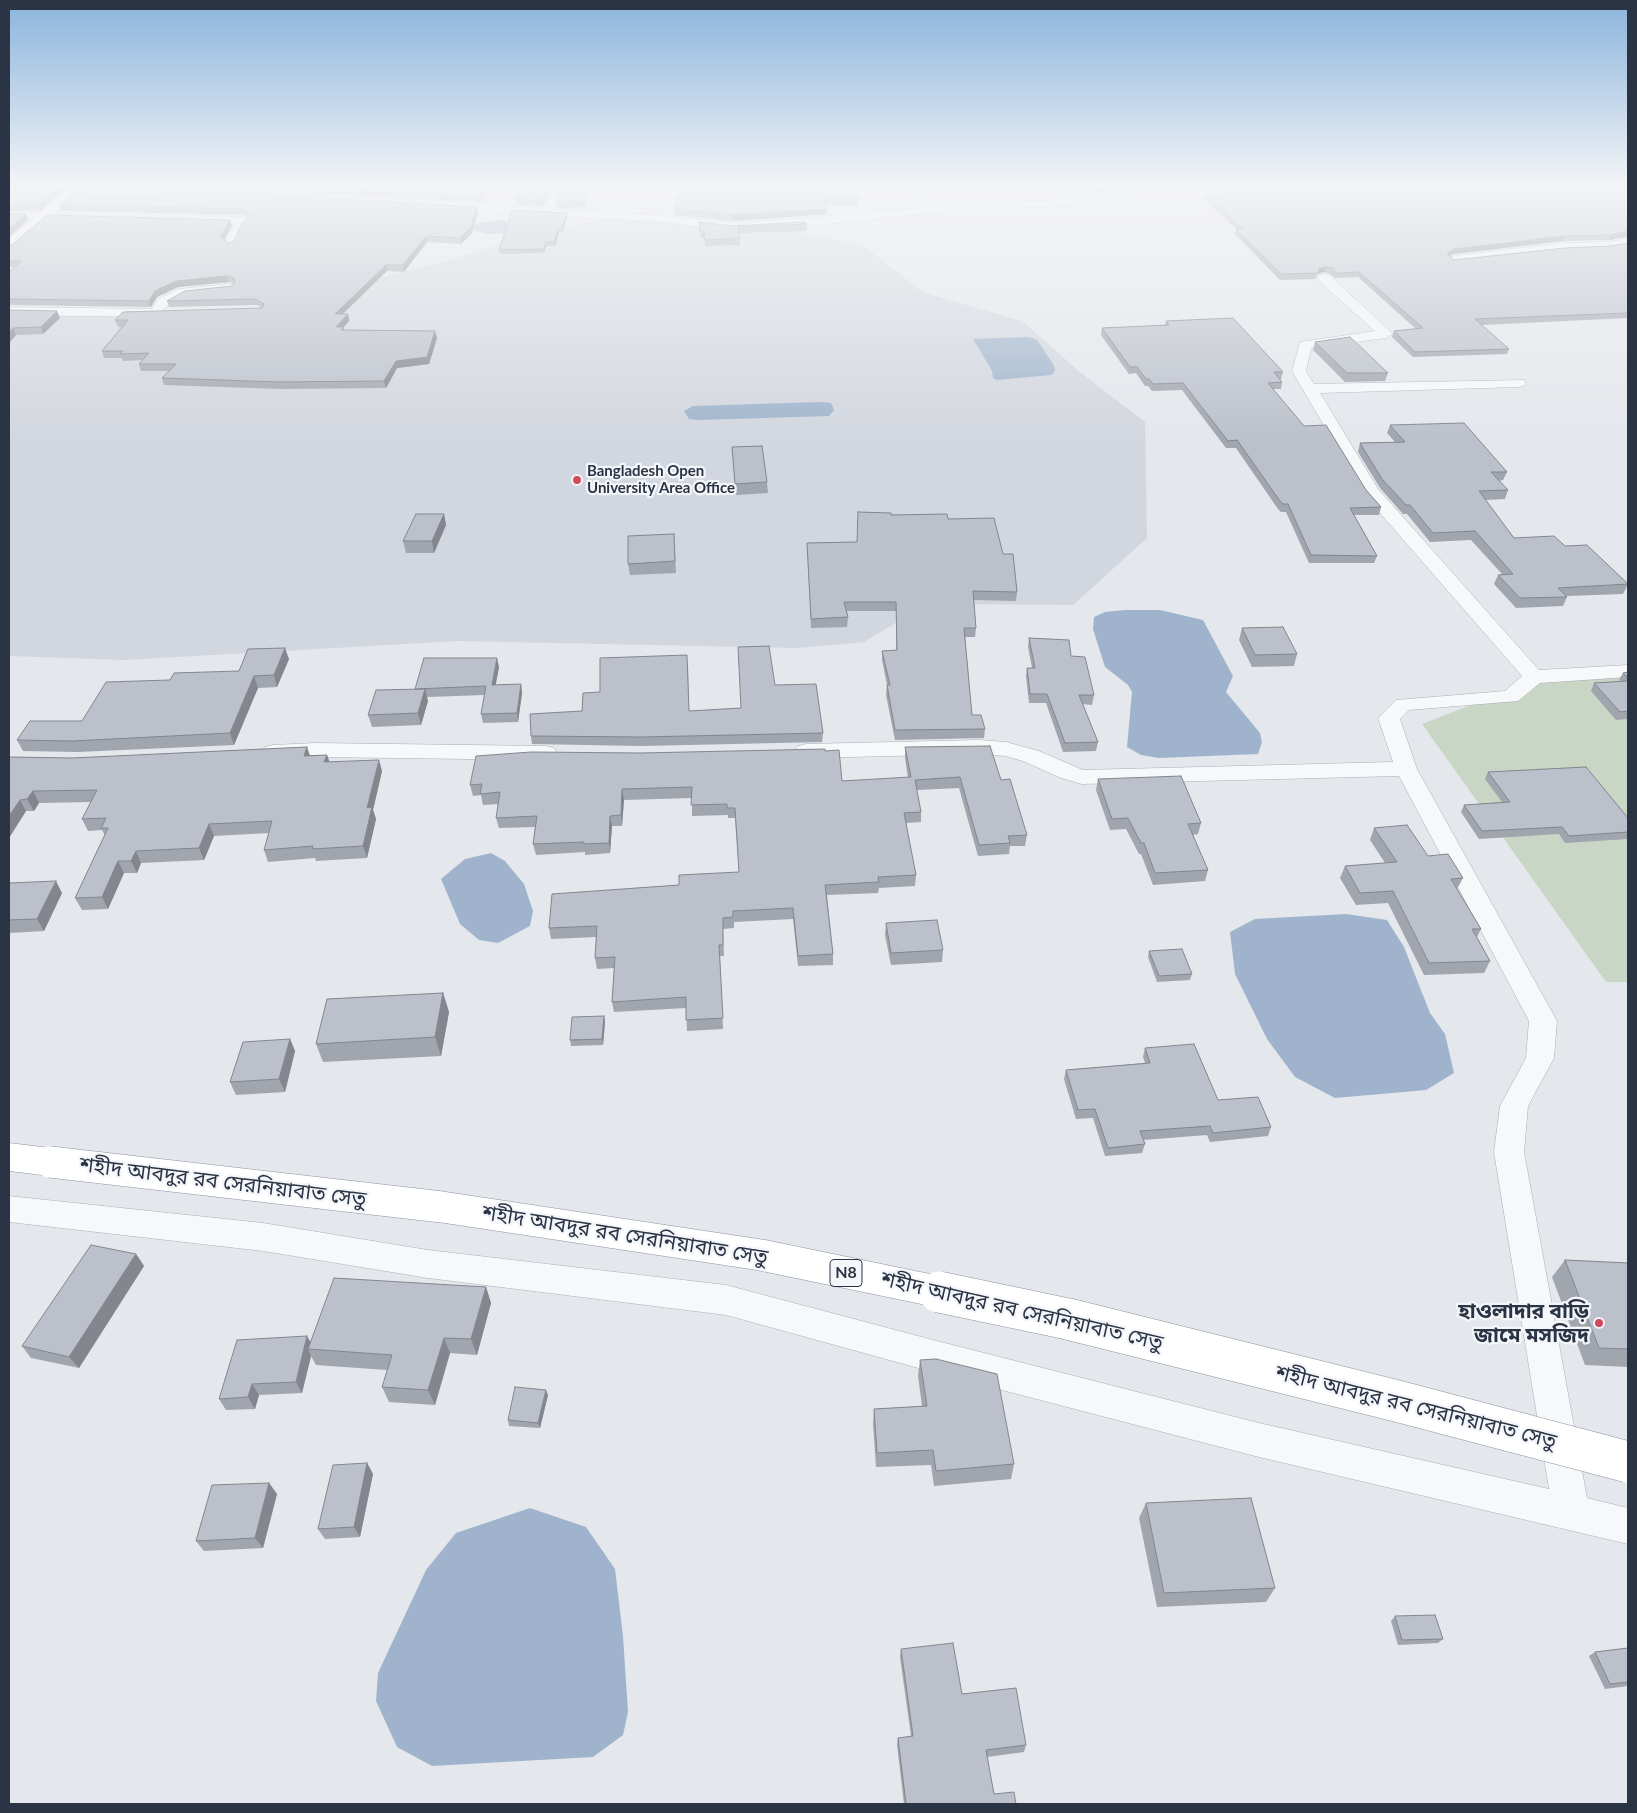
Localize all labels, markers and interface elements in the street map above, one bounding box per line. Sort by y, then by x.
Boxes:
place label: Bangladesh Open University Area Office [587,462,735,497]
marker: Bangladesh Open University Area Office [571,474,583,486]
street label: শহীদ আবদুর রব সেরনিয়াবাত সেতু [78,1152,368,1212]
street label: শহীদ আবদুর রব সেরনিয়াবাত সেতু [480,1200,770,1270]
road number: N8 [830,1260,862,1286]
street label: শহীদ আবদুর রব সেরনিয়াবাত সেতু [878,1266,1166,1356]
place label: হাওলাদার বাড়ি জামে মসজিদ [1458,1298,1589,1348]
marker: হাওলাদার বাড়ি জামে মসজিদ [1593,1317,1605,1329]
street label: শহীদ আবদুর রব সেরনিয়াবাত সেতু [1273,1360,1559,1454]

